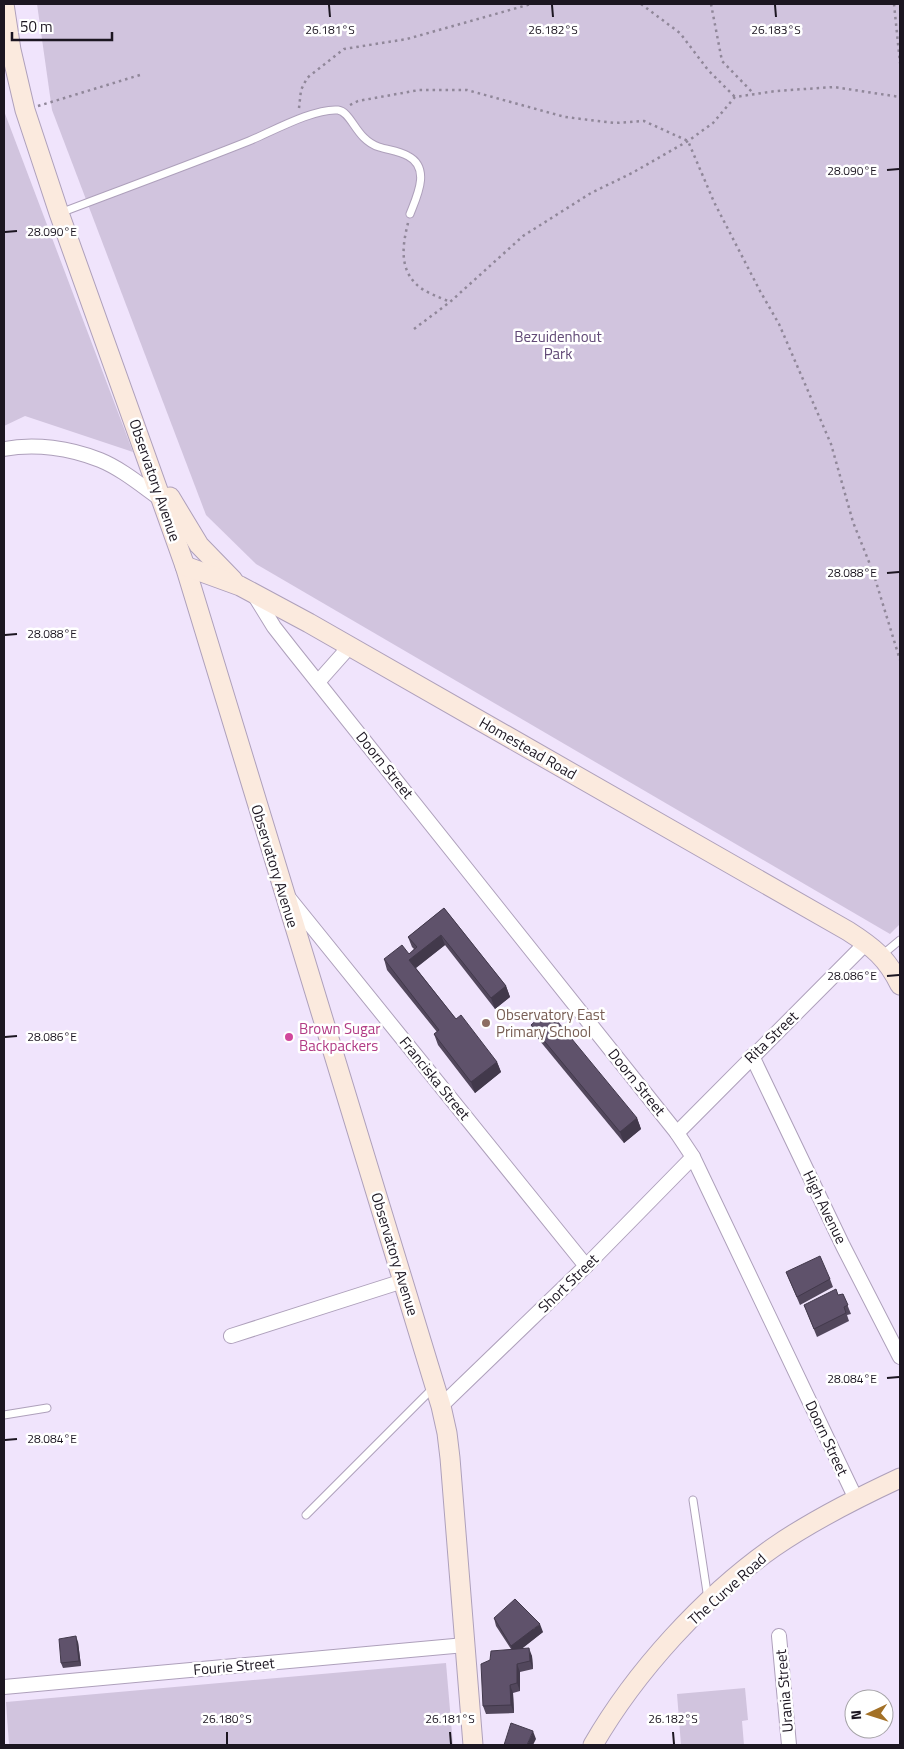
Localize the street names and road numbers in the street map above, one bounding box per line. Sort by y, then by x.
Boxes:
street label: Observatory Avenue [123,416,187,544]
street label: Homestead Road [475,711,581,785]
street label: Doorn Street [351,726,420,804]
street label: Observatory Avenue [245,801,305,931]
street label: Rita Street [739,1005,804,1069]
street label: Franciska Street [394,1031,476,1125]
street label: Doorn Street [603,1043,672,1121]
street label: High Avenue [797,1166,853,1248]
street label: Observatory Avenue [365,1189,425,1319]
street label: Short Street [532,1248,604,1318]
street label: Doorn Street [800,1397,855,1480]
street label: The Curve Road [683,1548,771,1630]
street label: Urania Street [769,1648,799,1733]
street label: Fourie Street [192,1651,276,1681]

